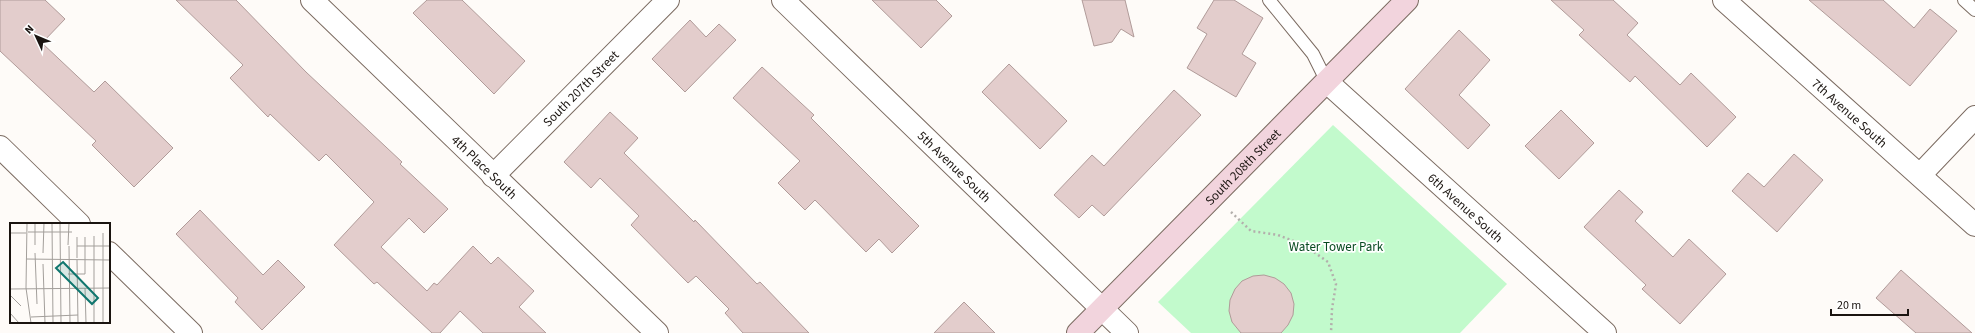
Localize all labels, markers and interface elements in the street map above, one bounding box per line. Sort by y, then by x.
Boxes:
north arrow [16,16,56,56]
text: N [21,22,37,37]
street label: South 207th Street [539,46,624,131]
street label: 7th Avenue South [1807,75,1891,152]
street label: South 208th Street [1201,124,1286,210]
street label: 5th Avenue South [913,127,995,207]
street label: 4th Place South [447,131,521,203]
street label: 6th Avenue South [1424,169,1507,247]
inset map [10,223,110,323]
park label: Water Tower Park [1289,238,1384,256]
scale bar [1831,291,1908,317]
text: 20 m [1837,297,1861,314]

